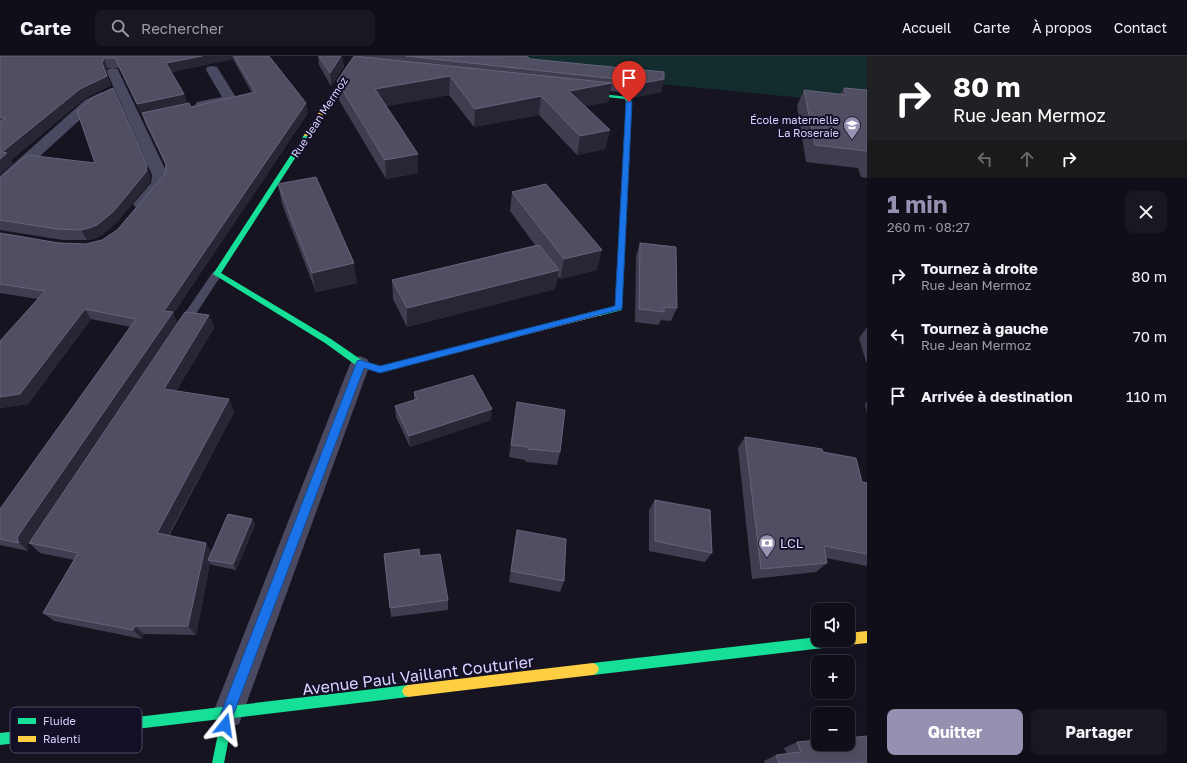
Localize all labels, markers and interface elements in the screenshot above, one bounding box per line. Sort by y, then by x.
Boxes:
search box [95,10,375,46]
text: Carte [20,16,71,39]
icon: search [109,17,131,39]
text: Rechercher [141,19,224,37]
text: Accueil [902,19,951,36]
text: Carte [973,19,1010,36]
text: À propos [1032,19,1092,36]
text: Contact [1114,19,1167,36]
pin [612,61,646,102]
icon: arrive [618,67,640,89]
text: 80 m [953,70,1021,103]
icon: right [887,72,939,124]
street label: Rue Jean Mermoz [288,74,350,160]
text: Rue Jean Mermoz [953,104,1106,126]
place label: École maternelle La Roseraie [750,113,839,139]
school or university icon: École maternelle La Roseraie [842,115,862,140]
icon: left [974,148,996,170]
icon: ahead [1016,148,1038,170]
icon: right [1058,148,1080,170]
text: 1 min [887,189,947,218]
button: close [1125,191,1167,233]
text: 260 m · 08:27 [887,219,970,235]
text: Tournez à droite [921,259,1038,277]
icon: right [887,265,909,287]
text: 80 m [1132,267,1167,285]
text: Rue Jean Mermoz [921,277,1031,293]
text: Tournez à gauche [921,319,1048,337]
icon: left [887,325,909,347]
text: 70 m [1133,327,1167,345]
text: Rue Jean Mermoz [921,337,1031,353]
icon: arrive [887,385,909,407]
text: Arrivée à destination [921,387,1073,405]
text: 110 m [1126,387,1167,405]
bank icon: LCL [757,533,777,558]
place label: LCL [780,535,804,551]
map controls [811,603,855,751]
button: sound [811,603,855,647]
street label: Avenue Paul Vaillant Couturier [301,651,535,699]
button: + [811,655,855,699]
position arrow [204,704,246,746]
legend [10,707,142,753]
button: − [811,707,855,751]
button: Quitter [887,709,1023,755]
button: Partager [1031,709,1167,755]
text: Fluide [43,714,76,727]
text: Ralenti [43,732,80,745]

